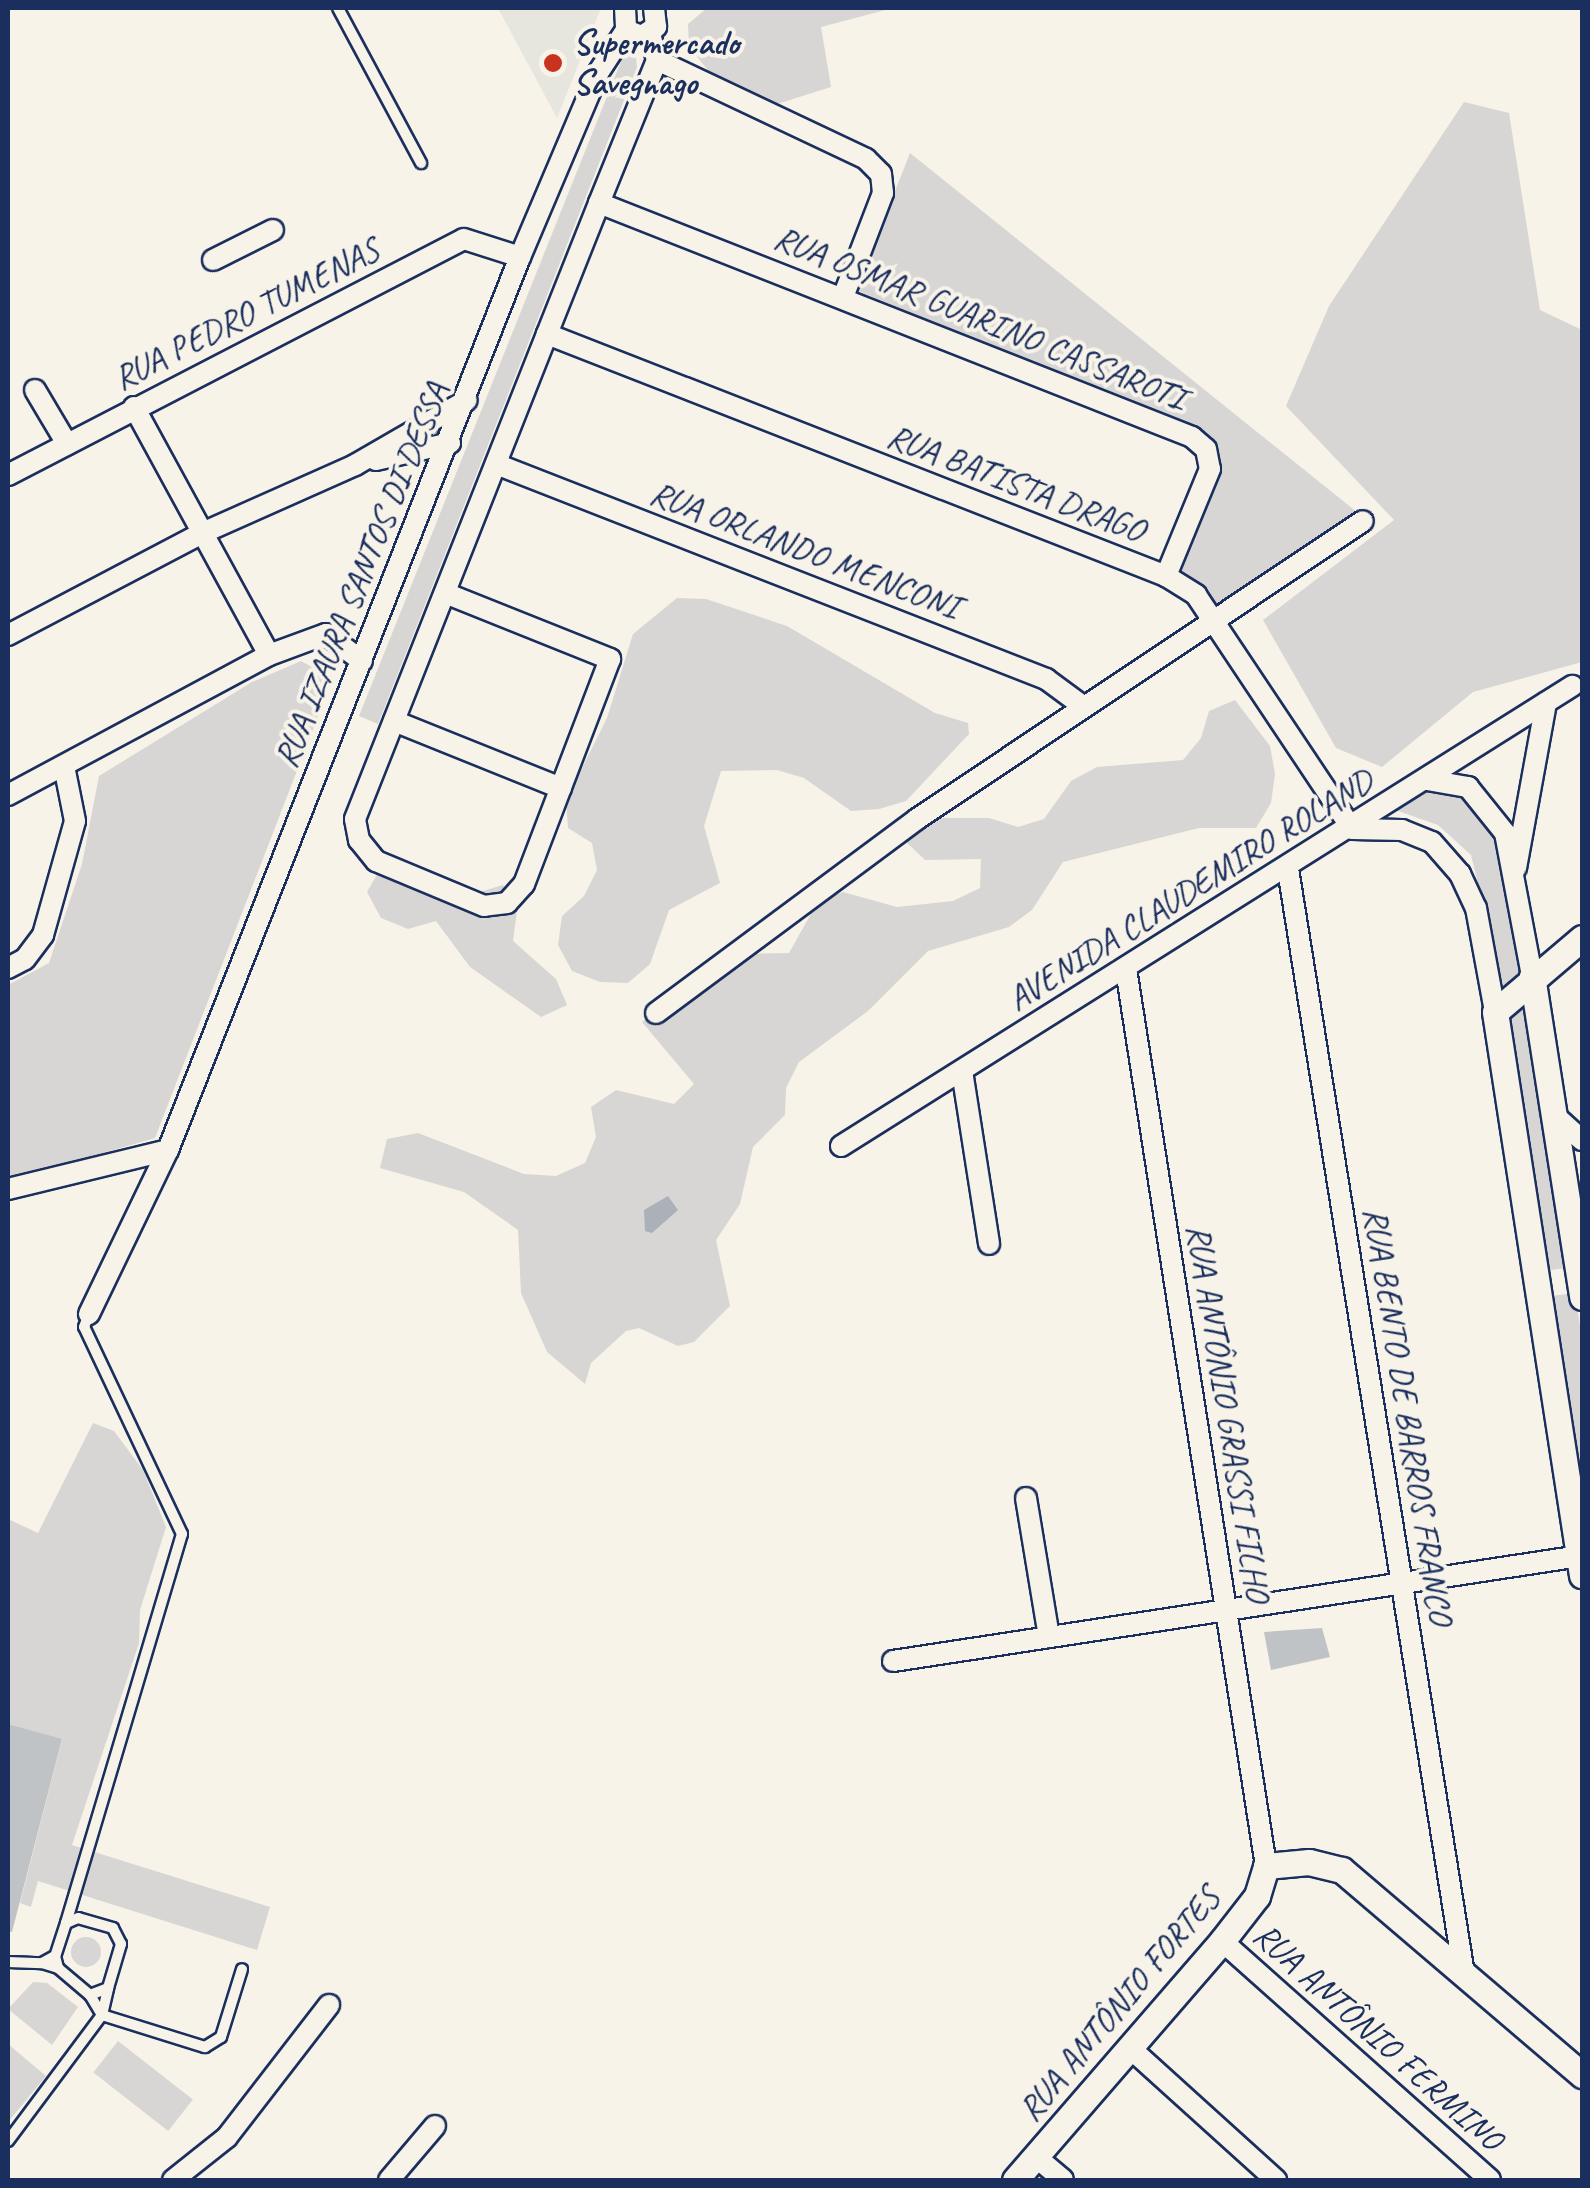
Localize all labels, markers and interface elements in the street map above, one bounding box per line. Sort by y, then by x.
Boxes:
place label: Supermercado Savegnago [573,22,739,104]
marker: Supermercado Savegnago [542,52,564,74]
street label: RUA OSMAR GUARINO CASSAROTI [769,216,1191,420]
street label: RUA PEDRO TUMENAS [108,230,384,398]
street label: RUA IZAURA SANTOS DI DESSA [264,376,458,774]
street label: RUA BATISTA DRAGO [880,414,1152,552]
street label: RUA ORLANDO MENCONI [645,472,965,628]
street label: AVENIDA CLAUDEMIRO ROLAND [999,760,1381,1020]
street label: RUA BENTO DE BARROS FRANCO [1354,1204,1462,1628]
street label: RUA ANTÔNIO GRASSI FILHO [1177,1220,1279,1606]
street label: RUA ANTÔNIO FORTES [1008,1877,1230,2131]
street label: RUA ANTÔNIO FERMINO [1244,1913,1512,2161]

